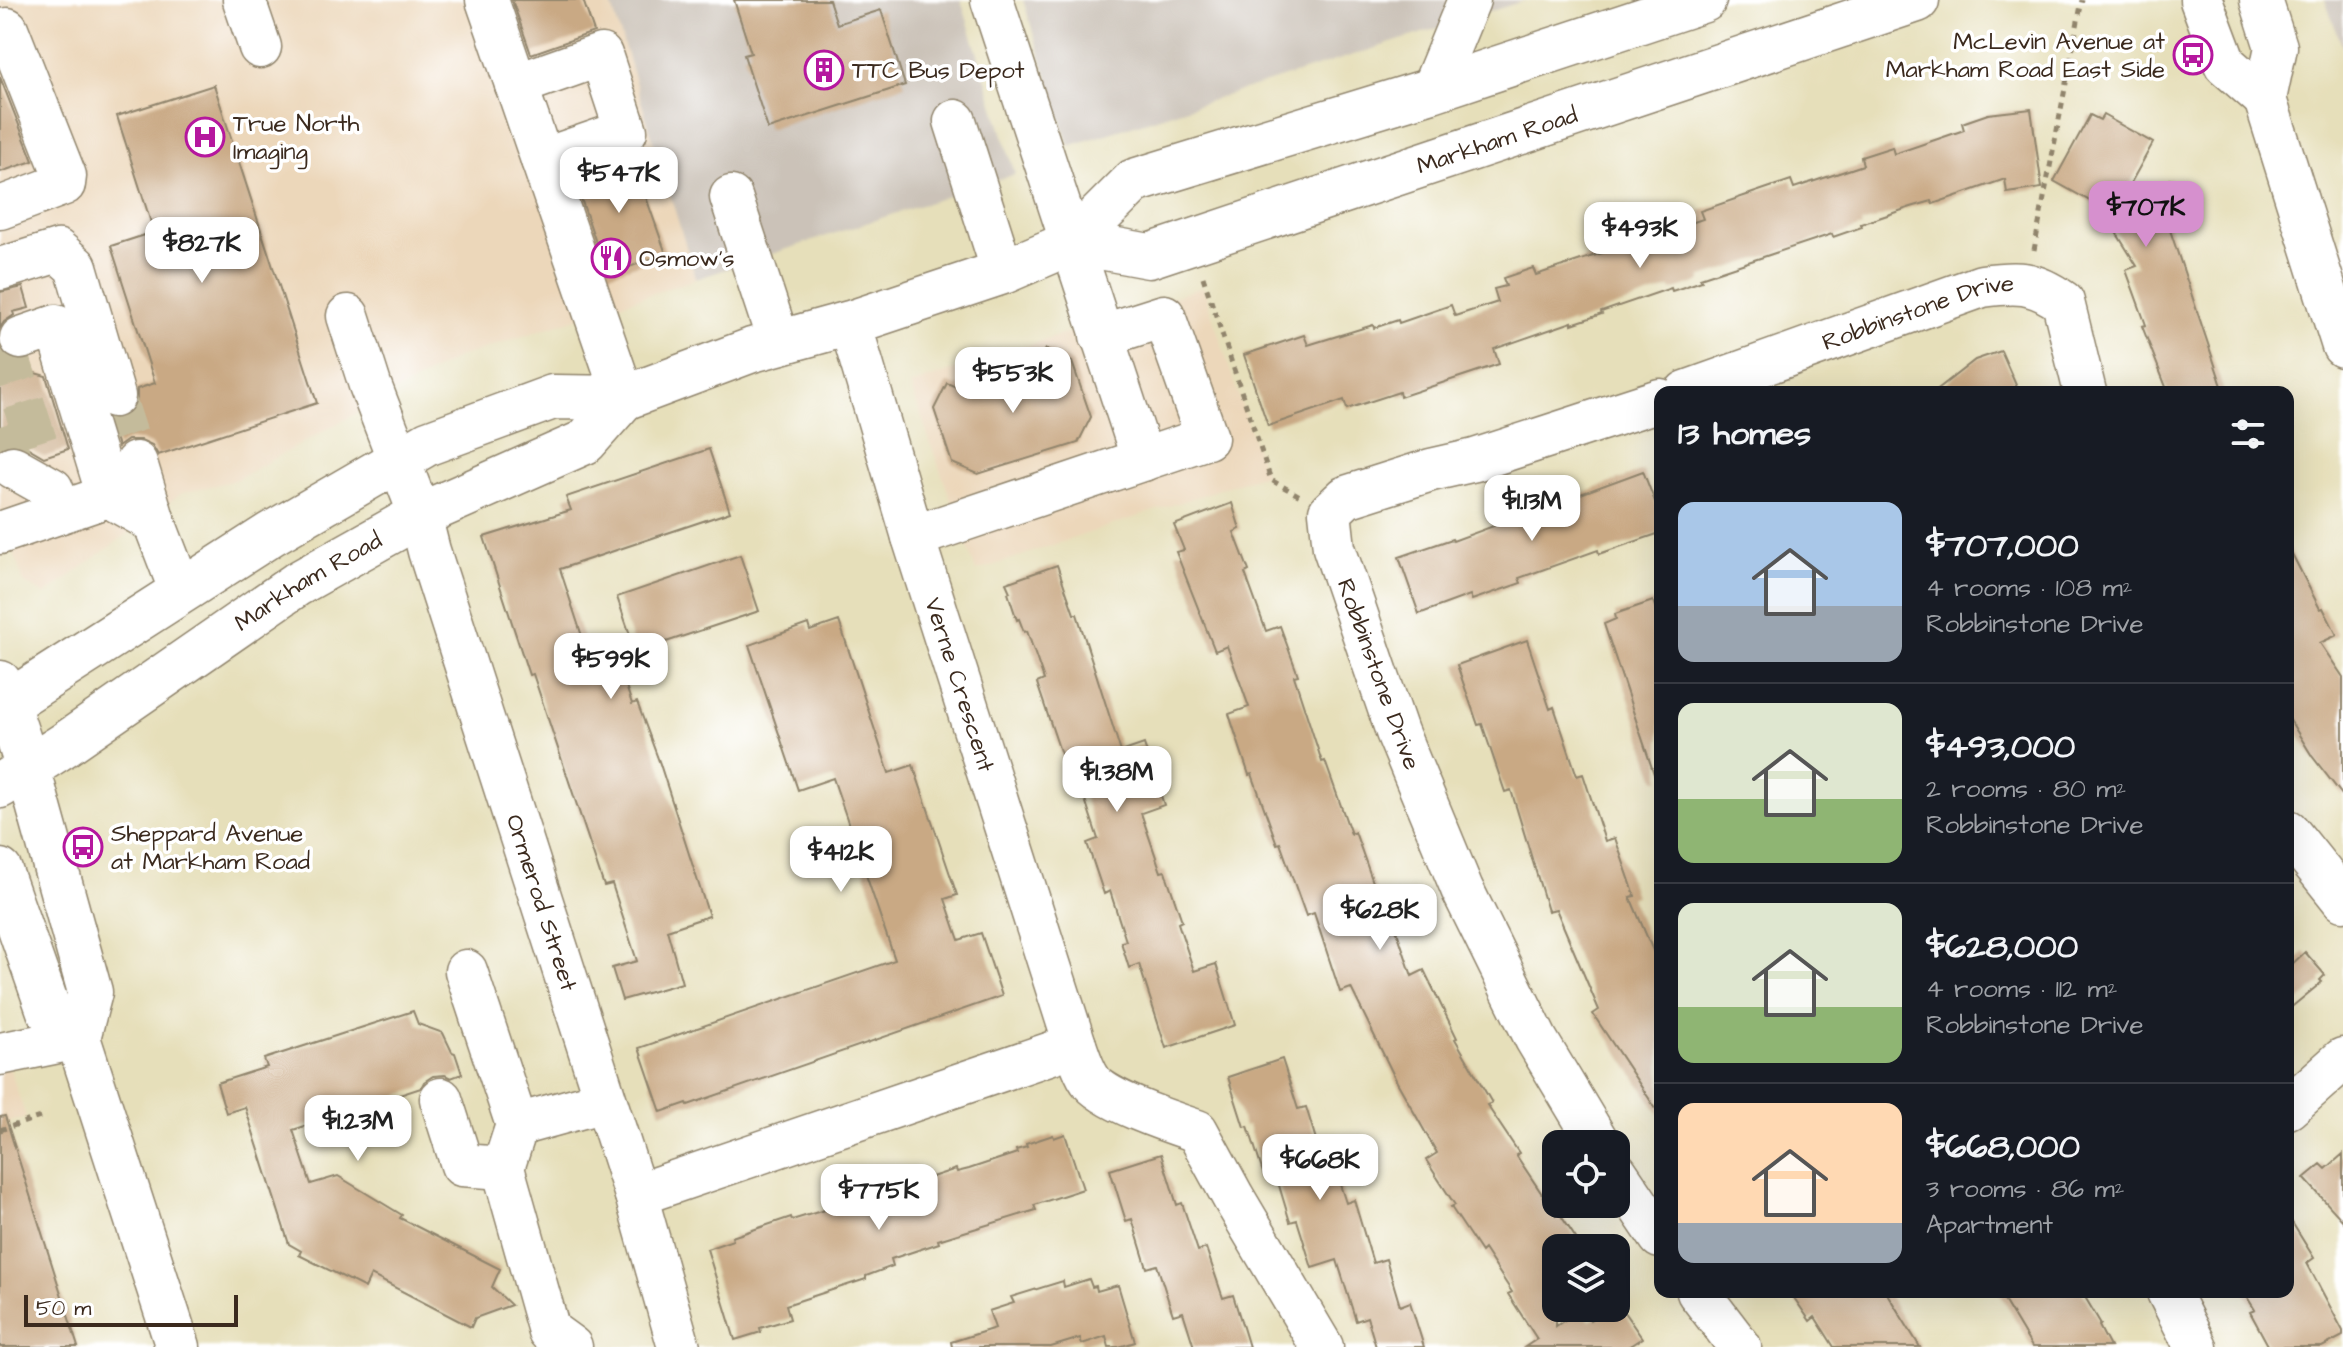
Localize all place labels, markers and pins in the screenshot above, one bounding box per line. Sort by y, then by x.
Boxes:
place label: McLevin Avenue at Markham Road East Side [1886,25,2165,87]
bus stop icon: McLevin Avenue at Markham Road East Side [2172,34,2214,76]
building icon: TTC Bus Depot [803,49,845,91]
place label: TTC Bus Depot [852,54,1025,88]
place label: True North Imaging [233,107,359,170]
hospital icon: True North Imaging [184,116,226,158]
pin: $547K [563,147,675,215]
pin: $707K [2090,181,2202,249]
pin: $493K [1584,202,1696,270]
pin: $827K [146,217,258,285]
restaurant icon: Osmow's [590,237,632,279]
place label: Osmow's [639,242,735,276]
pin: $553K [957,347,1069,415]
pin: $1.13M [1467,475,1597,543]
pin: $599K [555,633,667,701]
pin: $1.38M [1052,746,1182,814]
place label: Sheppard Avenue at Markham Road [111,817,310,879]
bus stop icon: Sheppard Avenue at Markham Road [62,826,104,868]
pin: $412K [785,826,897,894]
pin: $628K [1324,884,1436,952]
pin: $1.23M [293,1095,423,1163]
pin: $668K [1264,1134,1376,1202]
pin: $775K [823,1164,935,1232]

